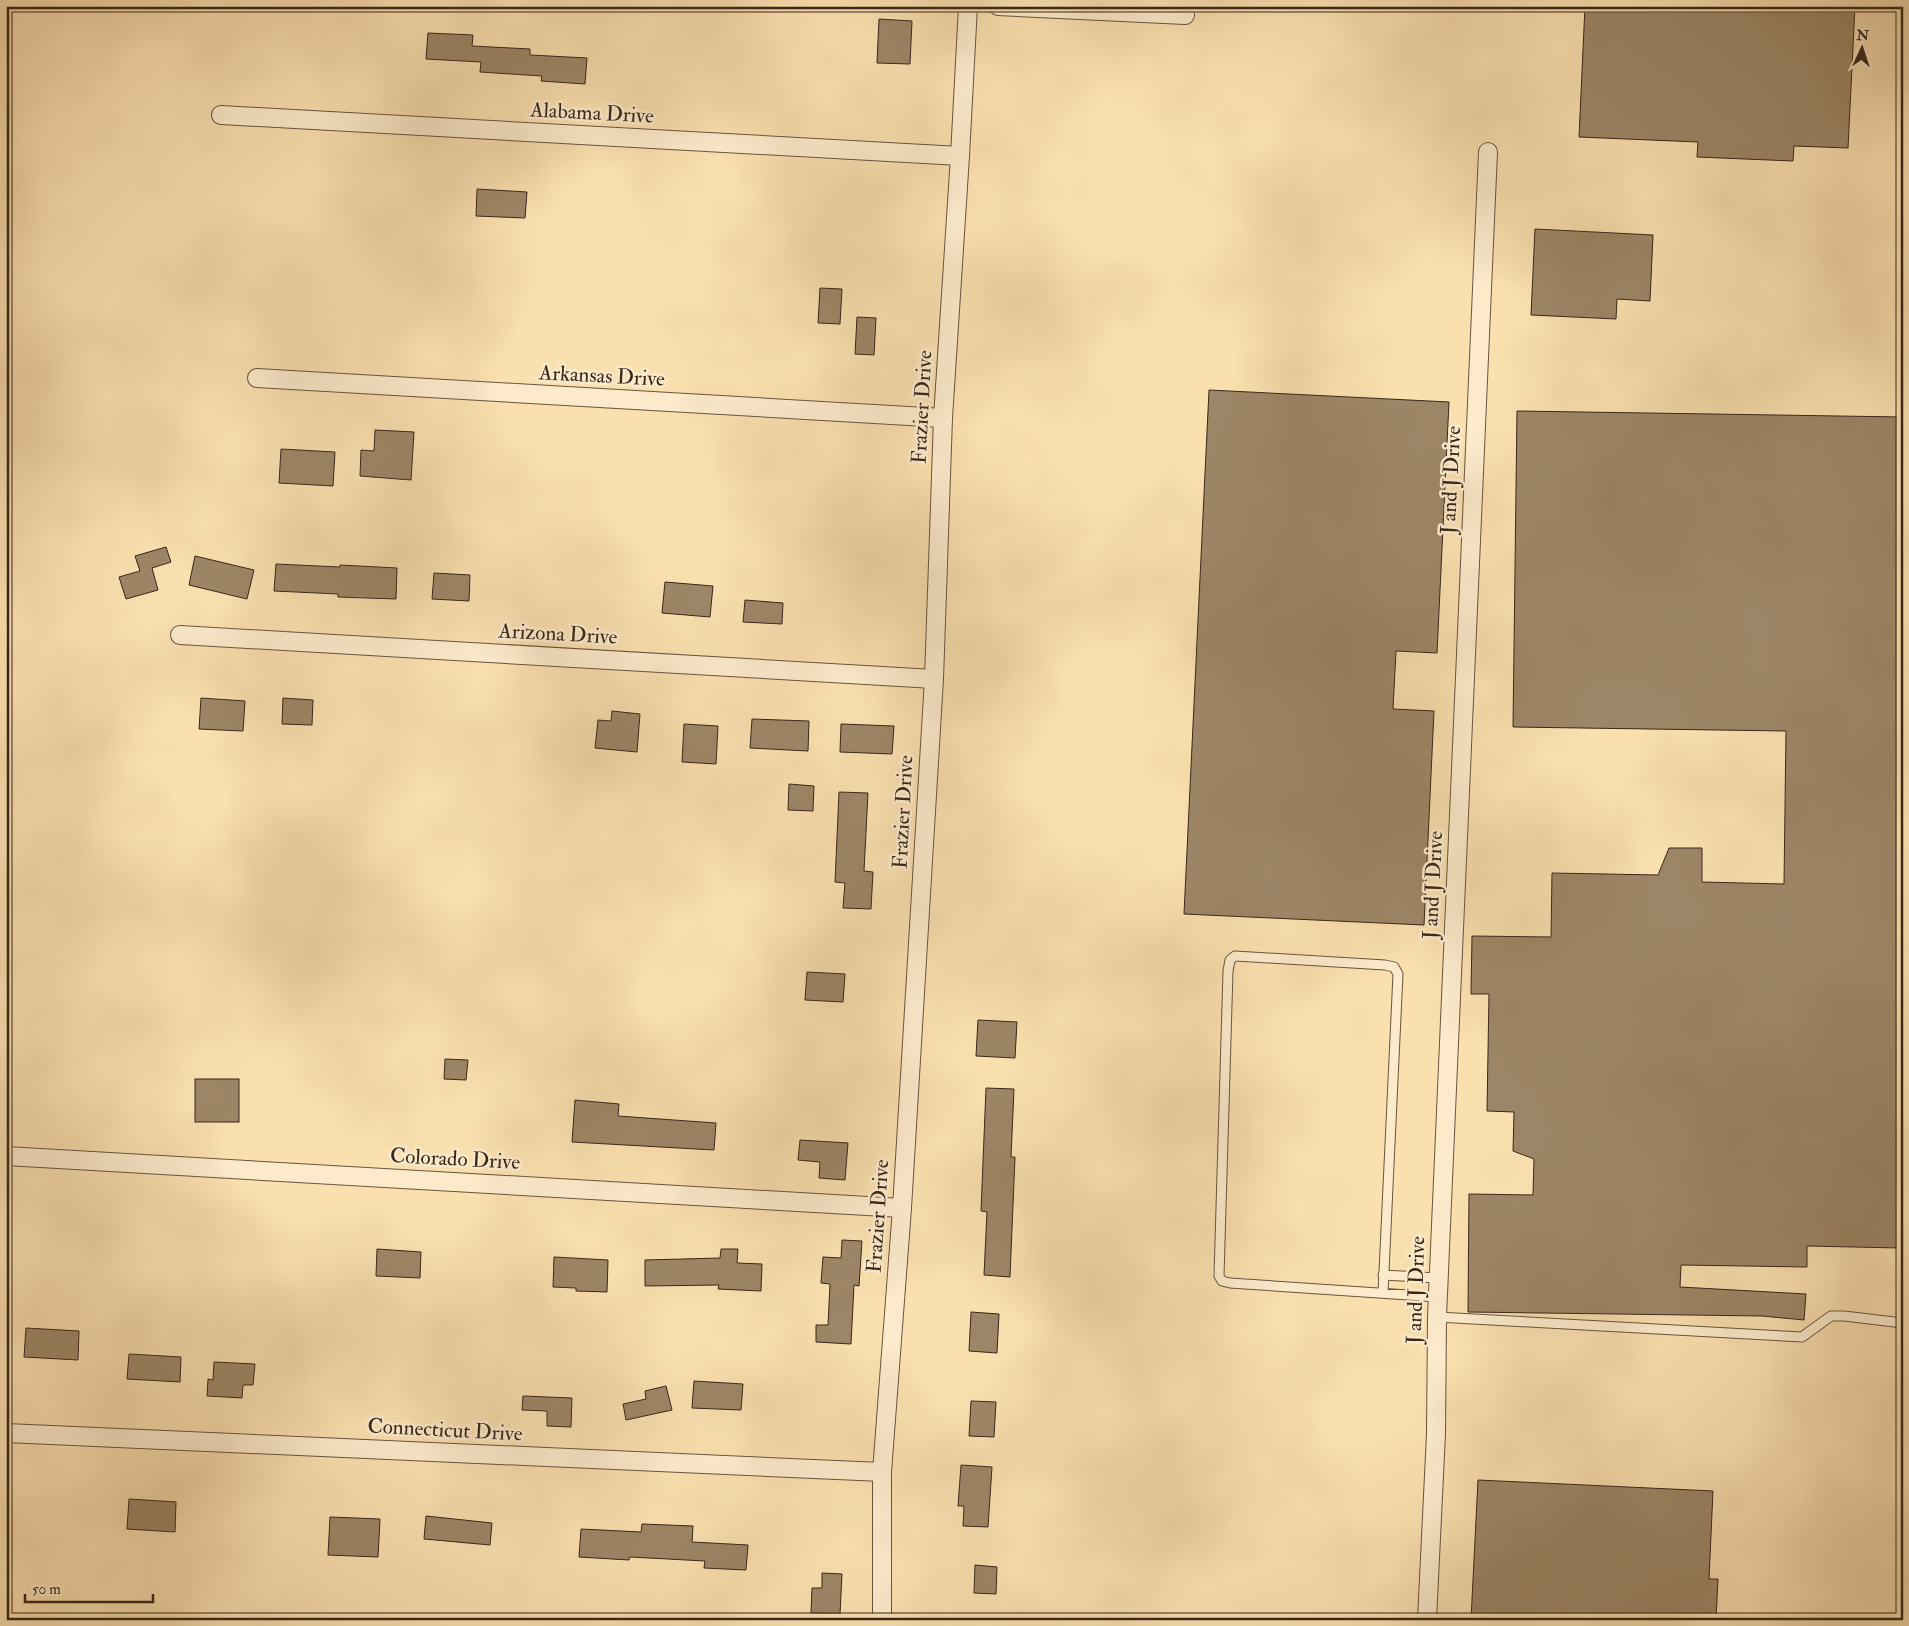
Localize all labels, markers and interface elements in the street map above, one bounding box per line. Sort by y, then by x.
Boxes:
north arrow [1836,22,1886,72]
text: N [1855,27,1870,44]
street label: Alabama Drive [529,96,655,130]
street label: Frazier Drive [906,349,938,465]
street label: Arkansas Drive [537,359,666,393]
street label: J and J Drive [1435,425,1467,536]
street label: Arizona Drive [497,617,618,651]
street label: Frazier Drive [887,754,919,870]
street label: J and J Drive [1417,830,1449,941]
street label: Colorado Drive [389,1142,521,1176]
street label: Frazier Drive [861,1158,895,1274]
street label: J and J Drive [1401,1235,1431,1346]
street label: Connecticut Drive [367,1412,523,1448]
scale bar [25,1571,152,1603]
text: 50 m [32,1580,61,1599]

